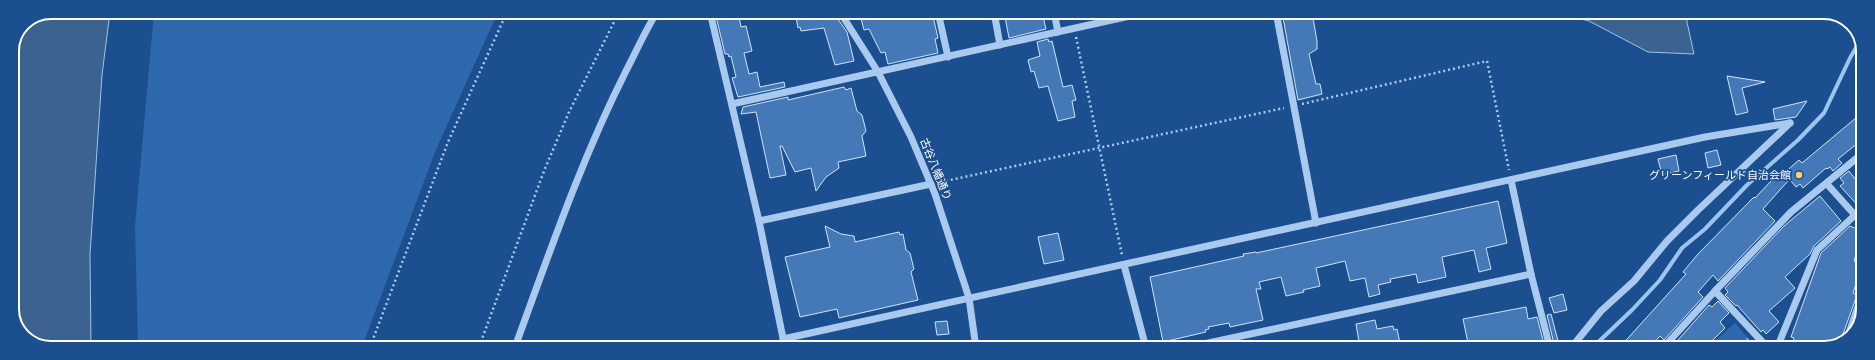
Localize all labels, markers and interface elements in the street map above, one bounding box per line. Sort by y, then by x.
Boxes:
street label: 古谷八幡通り [916,136,955,203]
place label: グリーンフィールド自治会館 [1649,168,1791,183]
marker: グリーンフィールド自治会館 [1794,170,1804,180]

